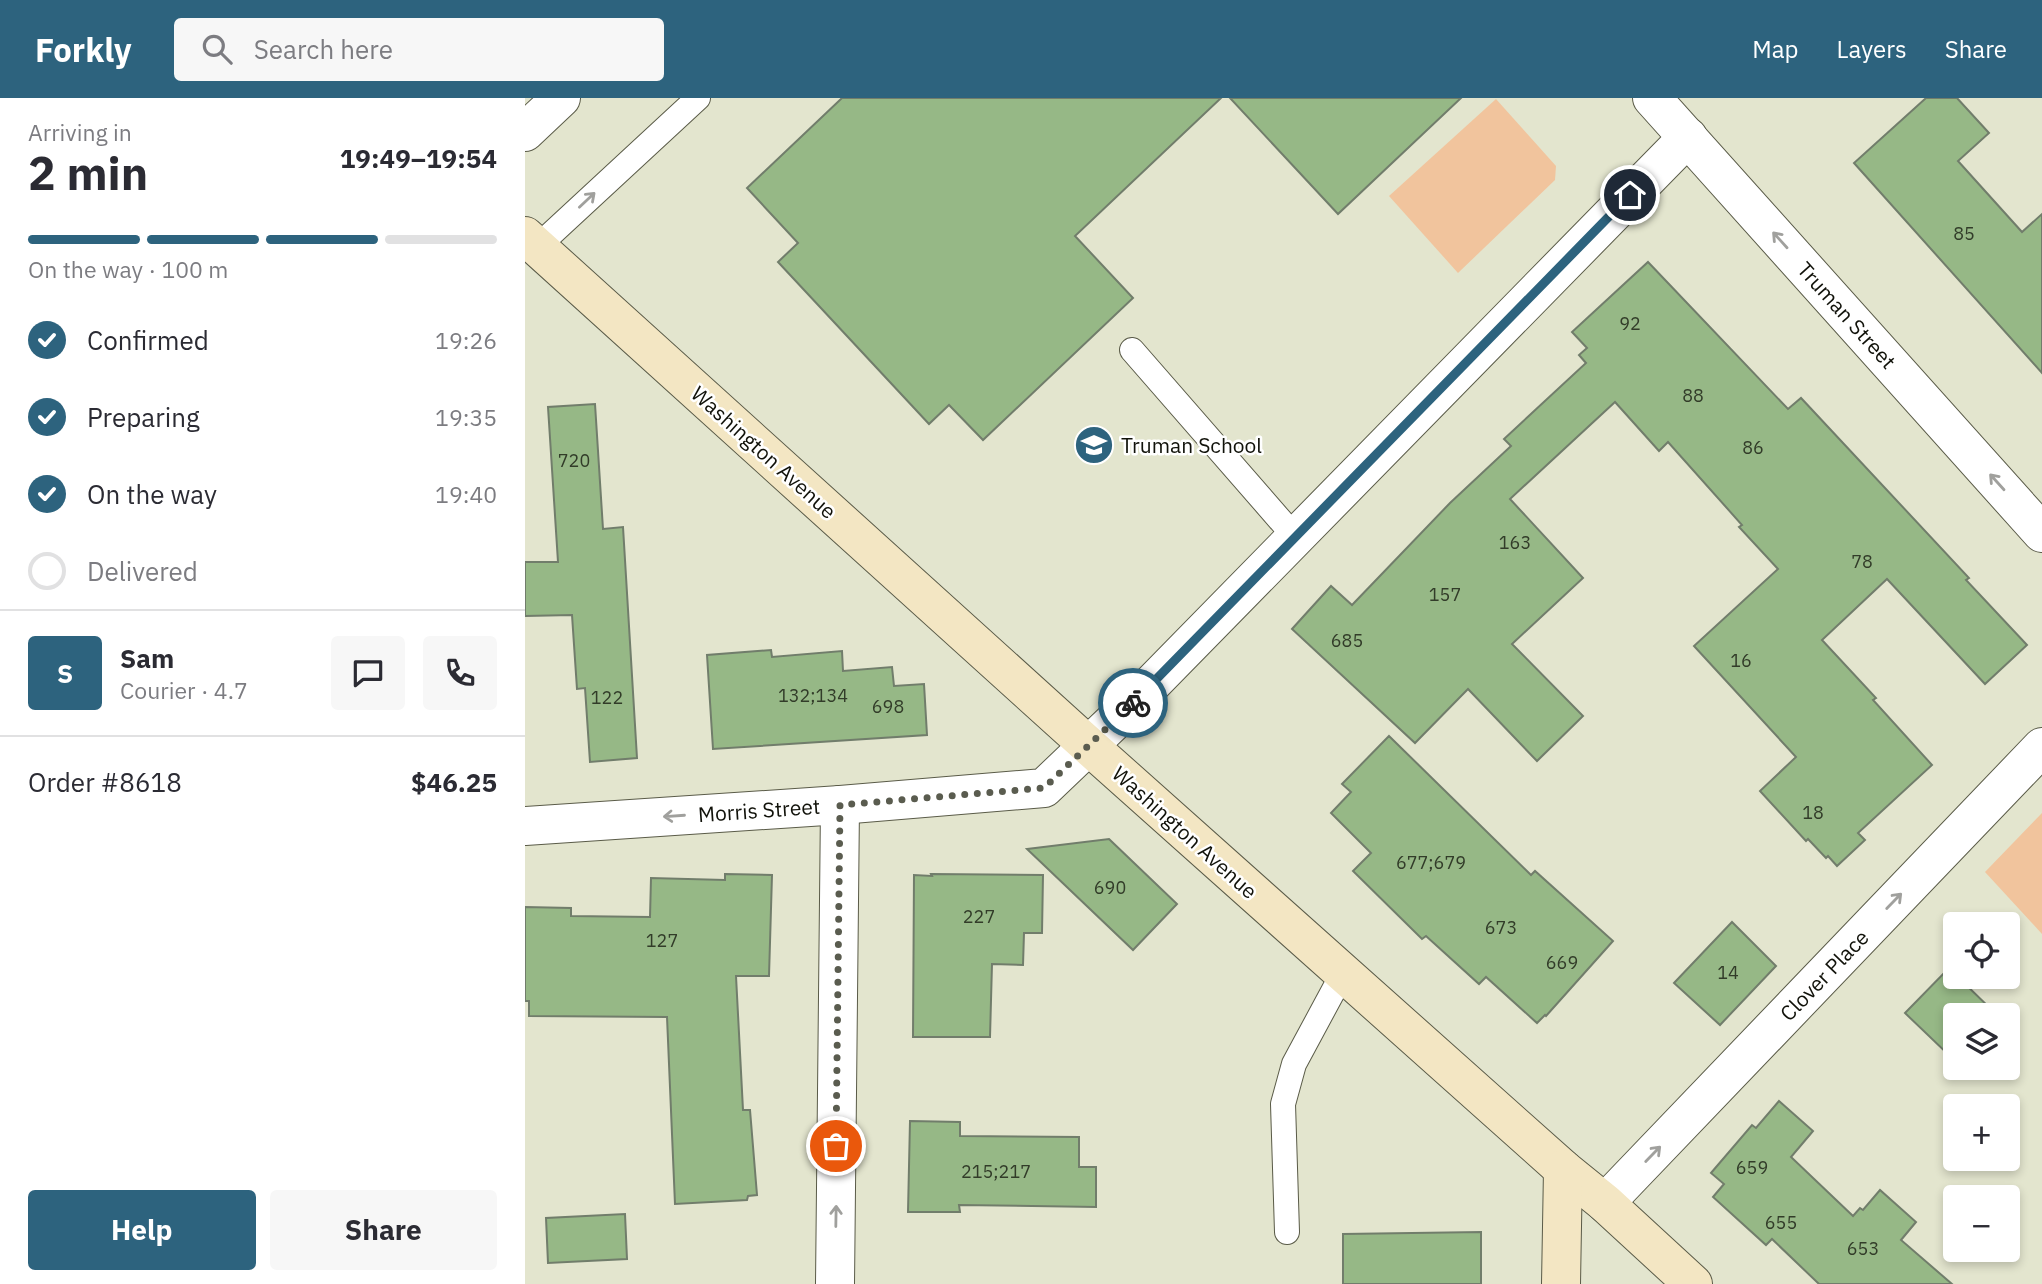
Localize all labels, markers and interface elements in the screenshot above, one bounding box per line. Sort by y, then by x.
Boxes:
search box [174,18,664,81]
text: Forkly [35,28,132,71]
icon: search [198,30,236,68]
text: Search here [254,32,393,66]
text: Map [1752,33,1799,65]
text: Layers [1837,33,1907,65]
text: Share [1945,33,2007,65]
text: Arriving in [28,117,132,147]
text: 19:49–19:54 [340,141,497,175]
text: 2 min [28,143,148,203]
pin [1600,165,1660,225]
icon: home [1611,176,1649,214]
one-way arrow [578,192,596,208]
house number: 85 [1953,222,1975,245]
one-way arrow [1772,231,1788,249]
text: On the way · 100 m [28,254,228,284]
street label: Truman Street [1792,256,1902,374]
house number: 92 [1619,312,1641,335]
icon: check [28,321,66,359]
text: Confirmed [87,323,209,357]
text: 19:26 [435,325,497,355]
street label: Washington Avenue [685,379,843,525]
house number: 88 [1682,384,1704,407]
icon: check [28,398,66,436]
text: Preparing [87,400,200,434]
text: 19:35 [435,402,497,432]
school or university icon: Truman School [1073,424,1115,466]
place label: Truman School [1121,431,1262,459]
house number: 86 [1742,436,1764,459]
house number: 720 [558,449,590,472]
one-way arrow [1988,474,2005,491]
icon: check [28,475,66,513]
text: On the way [87,477,217,511]
text: 19:40 [435,479,497,509]
house number: 163 [1499,531,1531,554]
house number: 78 [1851,550,1873,573]
text: Delivered [87,554,198,588]
house number: 157 [1429,583,1461,606]
house number: 685 [1331,629,1363,652]
button: chat [331,636,405,710]
button: phone [423,636,497,710]
text: Sam [120,641,174,675]
house number: 16 [1730,649,1752,672]
text: S [57,656,73,690]
courier [1098,668,1168,738]
text: Courier · 4.7 [120,675,248,705]
house number: 132;134 [778,684,848,707]
icon: bike [1114,684,1152,722]
house number: 122 [591,686,623,709]
house number: 698 [872,695,904,718]
street label: Washington Avenue [1106,759,1264,905]
text: Order #8618 [28,765,182,799]
text: $46.25 [411,765,497,799]
street label: Morris Street [697,792,821,828]
house number: 18 [1802,801,1824,824]
one-way arrow [664,810,686,823]
house number: 677;679 [1396,851,1466,874]
house number: 690 [1094,876,1126,899]
one-way arrow [1886,893,1903,910]
house number: 227 [963,905,995,928]
map controls [1943,912,2020,1262]
button: locate [1943,912,2020,989]
house number: 673 [1485,916,1517,939]
street label: Clover Place [1774,923,1874,1027]
house number: 127 [646,929,678,952]
house number: 669 [1546,951,1578,974]
house number: 14 [1717,961,1739,984]
button: layers [1943,1003,2020,1080]
button: + [1943,1094,2020,1171]
pin [806,1116,866,1176]
icon: bag [817,1127,855,1165]
one-way arrow [1644,1146,1661,1163]
house number: 659 [1736,1156,1768,1179]
house number: 215;217 [961,1160,1031,1183]
button: − [1943,1185,2020,1262]
button: Help [28,1190,256,1270]
button: Share [270,1190,497,1270]
one-way arrow [829,1205,842,1228]
house number: 655 [1765,1211,1797,1234]
house number: 653 [1847,1237,1879,1260]

